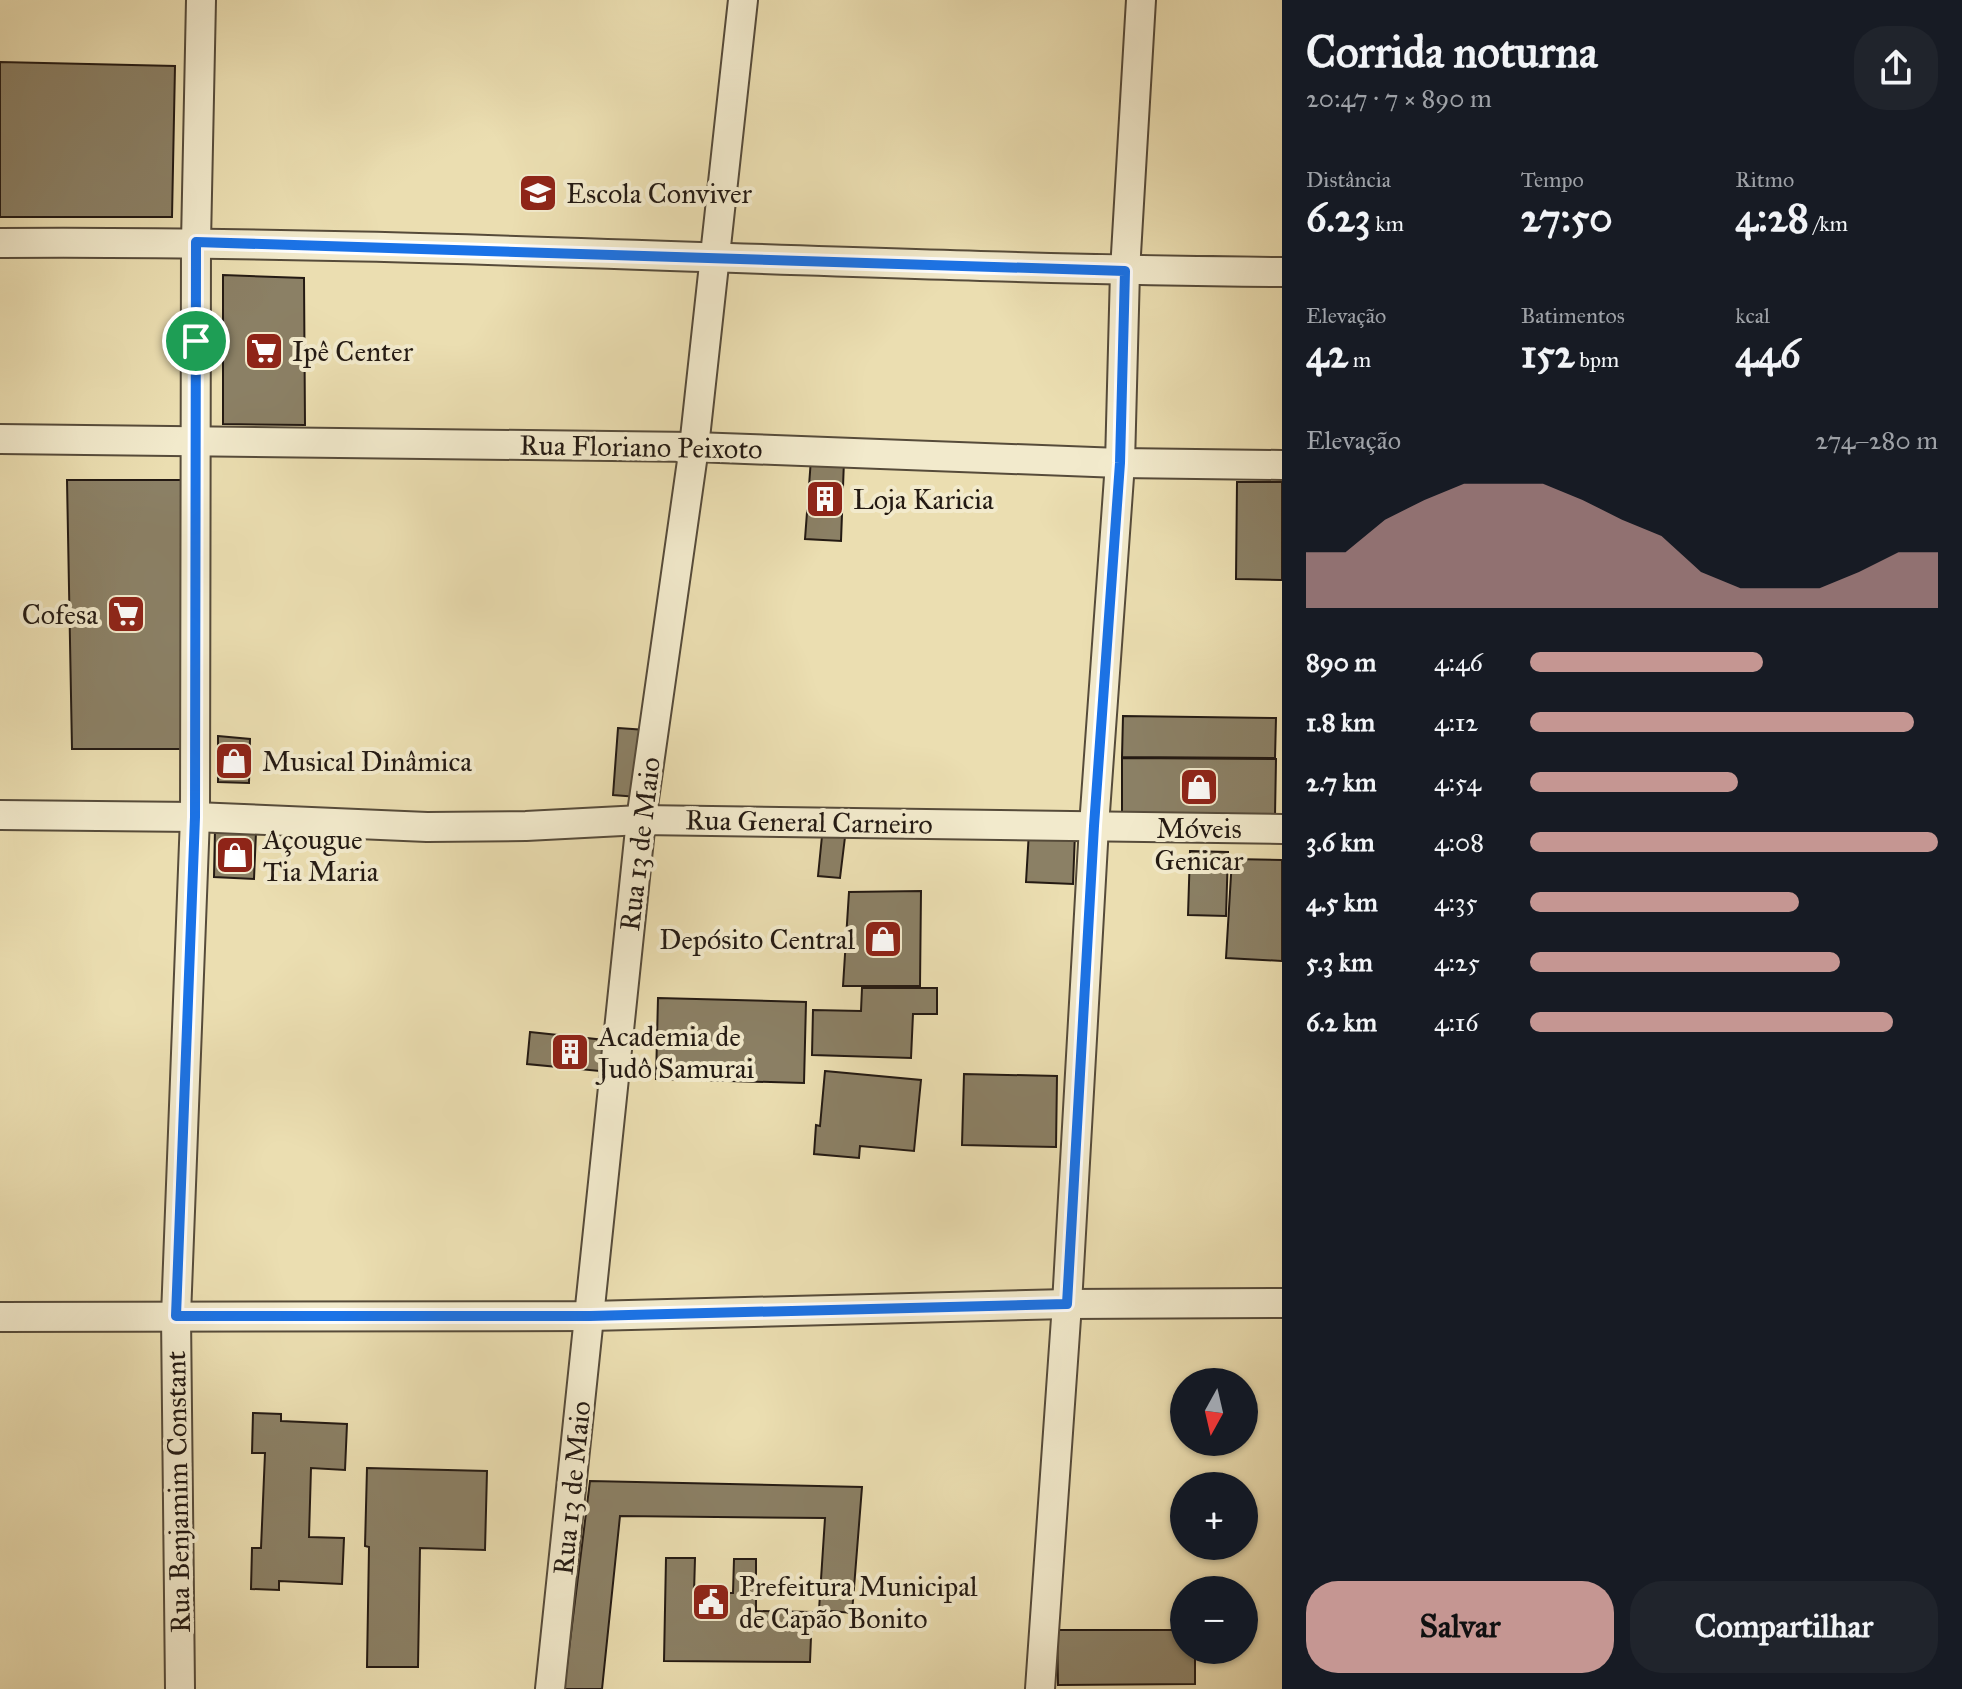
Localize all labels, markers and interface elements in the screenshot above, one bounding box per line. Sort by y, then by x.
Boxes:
text: Corrida noturna [1306,25,1598,79]
button: share [1854,26,1938,110]
text: 20:47 · 7 × 890 m [1306,82,1492,114]
text: Distância [1306,166,1391,193]
text: Tempo [1521,166,1584,193]
text: Ritmo [1735,166,1794,193]
school or university icon: Escola Conviver [517,172,559,214]
place label: Escola Conviver [566,176,753,211]
text: 6.23 [1306,193,1371,242]
text: 27:50 [1521,193,1613,242]
text: 4:28 [1735,193,1809,242]
text: km [1371,210,1404,237]
text: /km [1809,210,1848,237]
text: Elevação [1306,302,1386,329]
text: Batimentos [1521,302,1625,329]
text: kcal [1735,302,1770,329]
pin [162,307,230,375]
icon: arrive [174,319,218,363]
text: 42 [1306,329,1348,378]
text: 152 [1521,329,1574,378]
text: 446 [1735,329,1800,378]
supermarket icon: Ipê Center [243,330,285,372]
place label: Ipê Center [292,334,414,369]
text: m [1348,346,1371,373]
text: bpm [1574,346,1619,373]
text: Elevação [1306,424,1401,456]
text: 274–280 m [1815,424,1938,456]
street label: Rua Floriano Peixoto [519,427,763,467]
building icon: Loja Karicia [804,478,846,520]
place label: Loja Karicia [853,482,994,517]
supermarket icon: Cofesa [105,593,147,635]
place label: Cofesa [22,597,98,632]
text: 890 m [1306,646,1376,678]
text: 4:46 [1434,646,1483,678]
text: 1.8 km [1306,706,1375,738]
text: 4:12 [1434,706,1478,738]
shop icon: Musical Dinâmica [213,740,255,782]
place label: Musical Dinâmica [262,744,472,779]
street label: Rua 13 de Maio [612,755,668,933]
shop icon: Móveis Genicar [1178,766,1220,808]
text: 2.7 km [1306,766,1377,798]
text: 4:54 [1434,766,1481,798]
street label: Rua General Carneiro [685,802,933,842]
place label: Móveis Genicar [1154,811,1244,878]
place label: Açougue Tia Maria [262,822,379,889]
text: 3.6 km [1306,826,1375,858]
text: 4:08 [1434,826,1484,858]
shop icon: Açougue Tia Maria [214,834,256,876]
text: 4.5 km [1306,886,1378,918]
text: 4:35 [1434,886,1478,918]
shop icon: Depósito Central [862,918,904,960]
place label: Depósito Central [659,922,855,957]
text: 5.3 km [1306,946,1373,978]
text: 4:25 [1434,946,1480,978]
text: 6.2 km [1306,1006,1377,1038]
text: 4:16 [1434,1006,1479,1038]
place label: Academia de Judô Samurai [595,1019,755,1086]
building icon: Academia de Judô Samurai [549,1031,591,1073]
street label: Rua Benjamim Constant [158,1350,198,1634]
north arrow [1170,1368,1258,1456]
map controls [1170,1368,1258,1664]
street label: Rua 13 de Maio [545,1399,599,1577]
button: + [1170,1472,1258,1560]
place label: Prefeitura Municipal de Capão Bonito [739,1569,978,1636]
button: − [1170,1576,1258,1664]
public building icon: Prefeitura Municipal de Capão Bonito [690,1581,732,1623]
button: Salvar [1306,1581,1614,1673]
button: Compartilhar [1630,1581,1938,1673]

